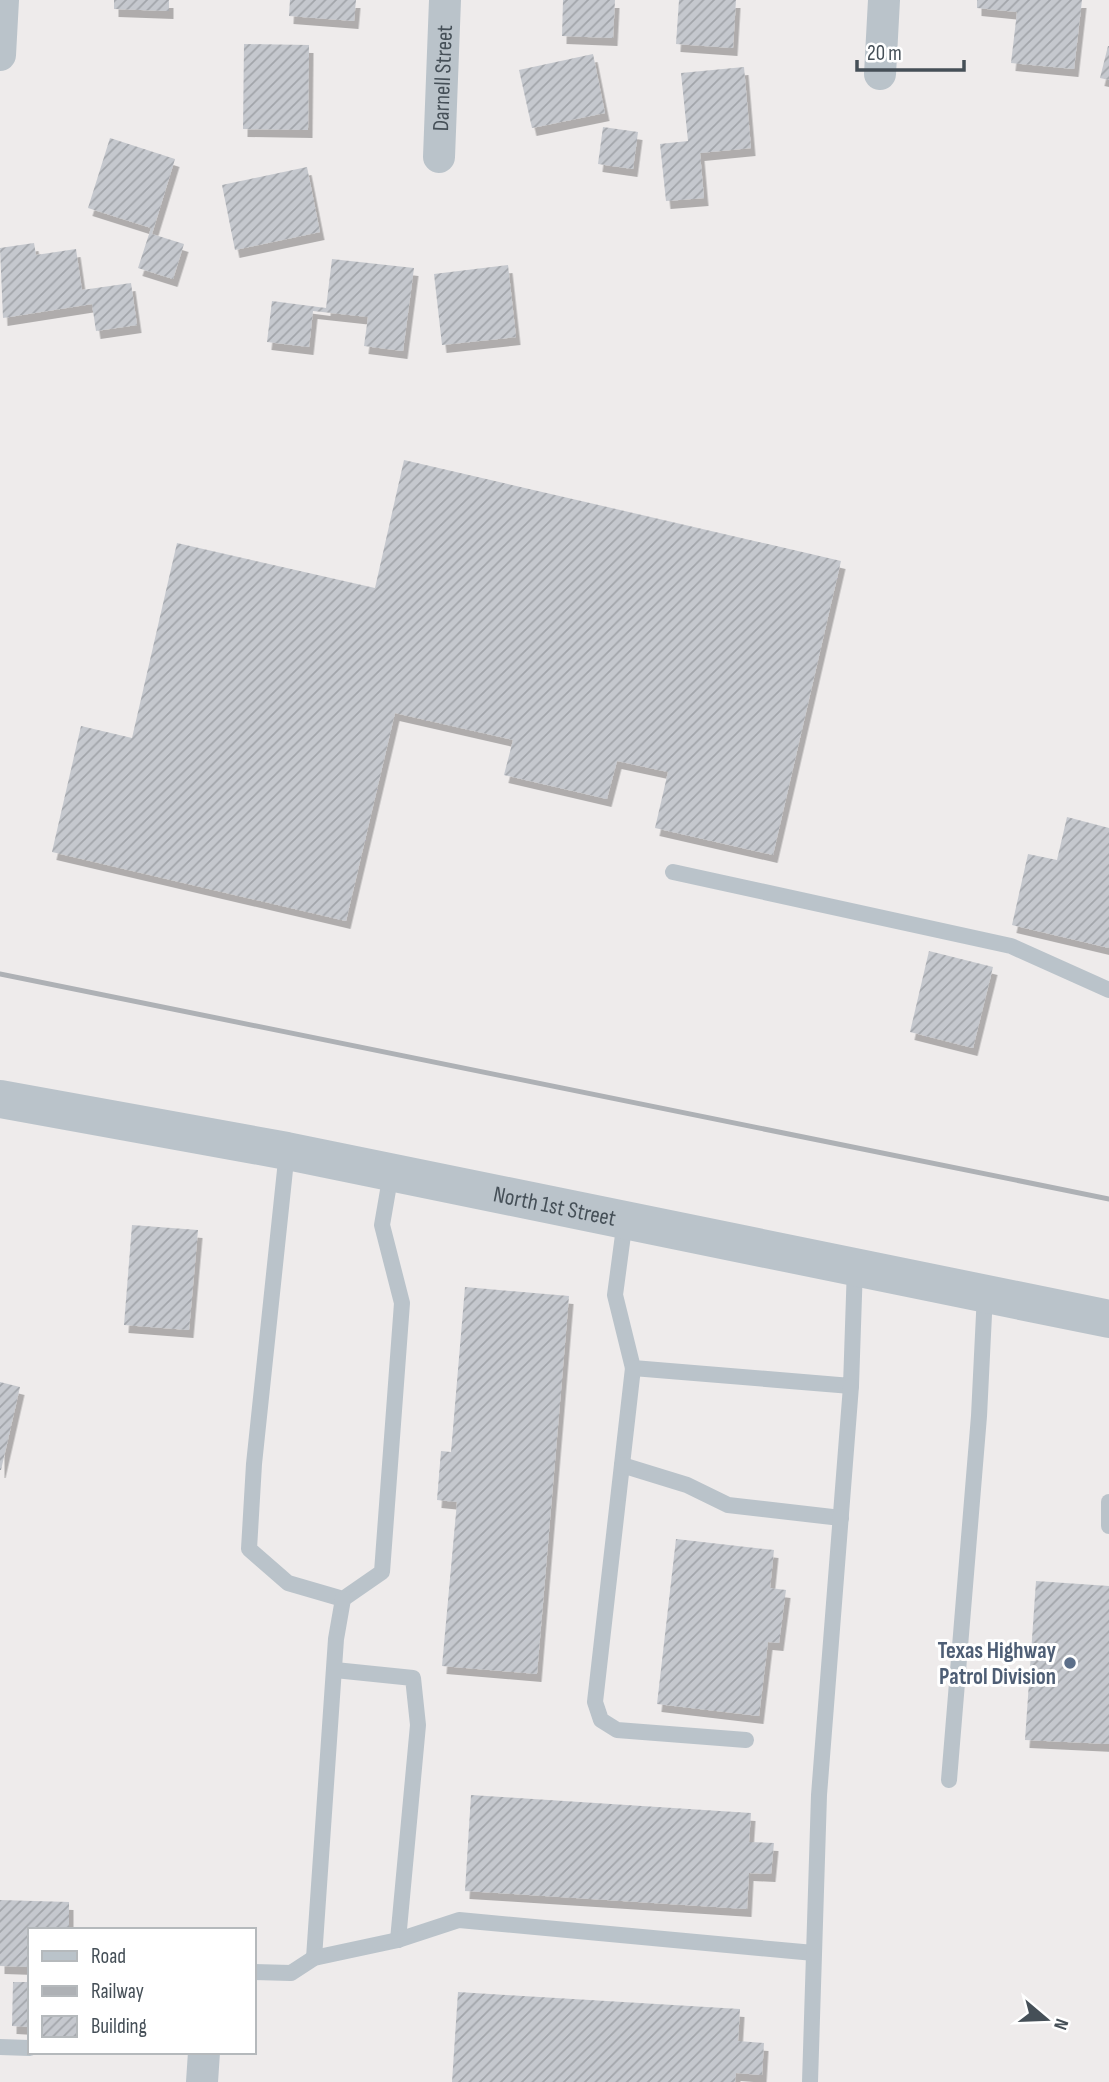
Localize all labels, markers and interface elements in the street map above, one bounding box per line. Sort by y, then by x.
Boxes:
street label: Darnell Street [427,24,459,132]
scale bar [857,28,964,72]
text: 20 m [867,41,902,66]
street label: North 1st Street [491,1181,618,1233]
place label: Texas Highway Patrol Division [937,1637,1056,1691]
marker: Texas Highway Patrol Division [1062,1655,1078,1671]
legend [28,1928,256,2054]
text: Road [91,1944,126,1969]
text: Railway [91,1979,144,2004]
north arrow [1011,1984,1081,2054]
text: Building [91,2014,147,2039]
text: N [1048,2016,1073,2033]

